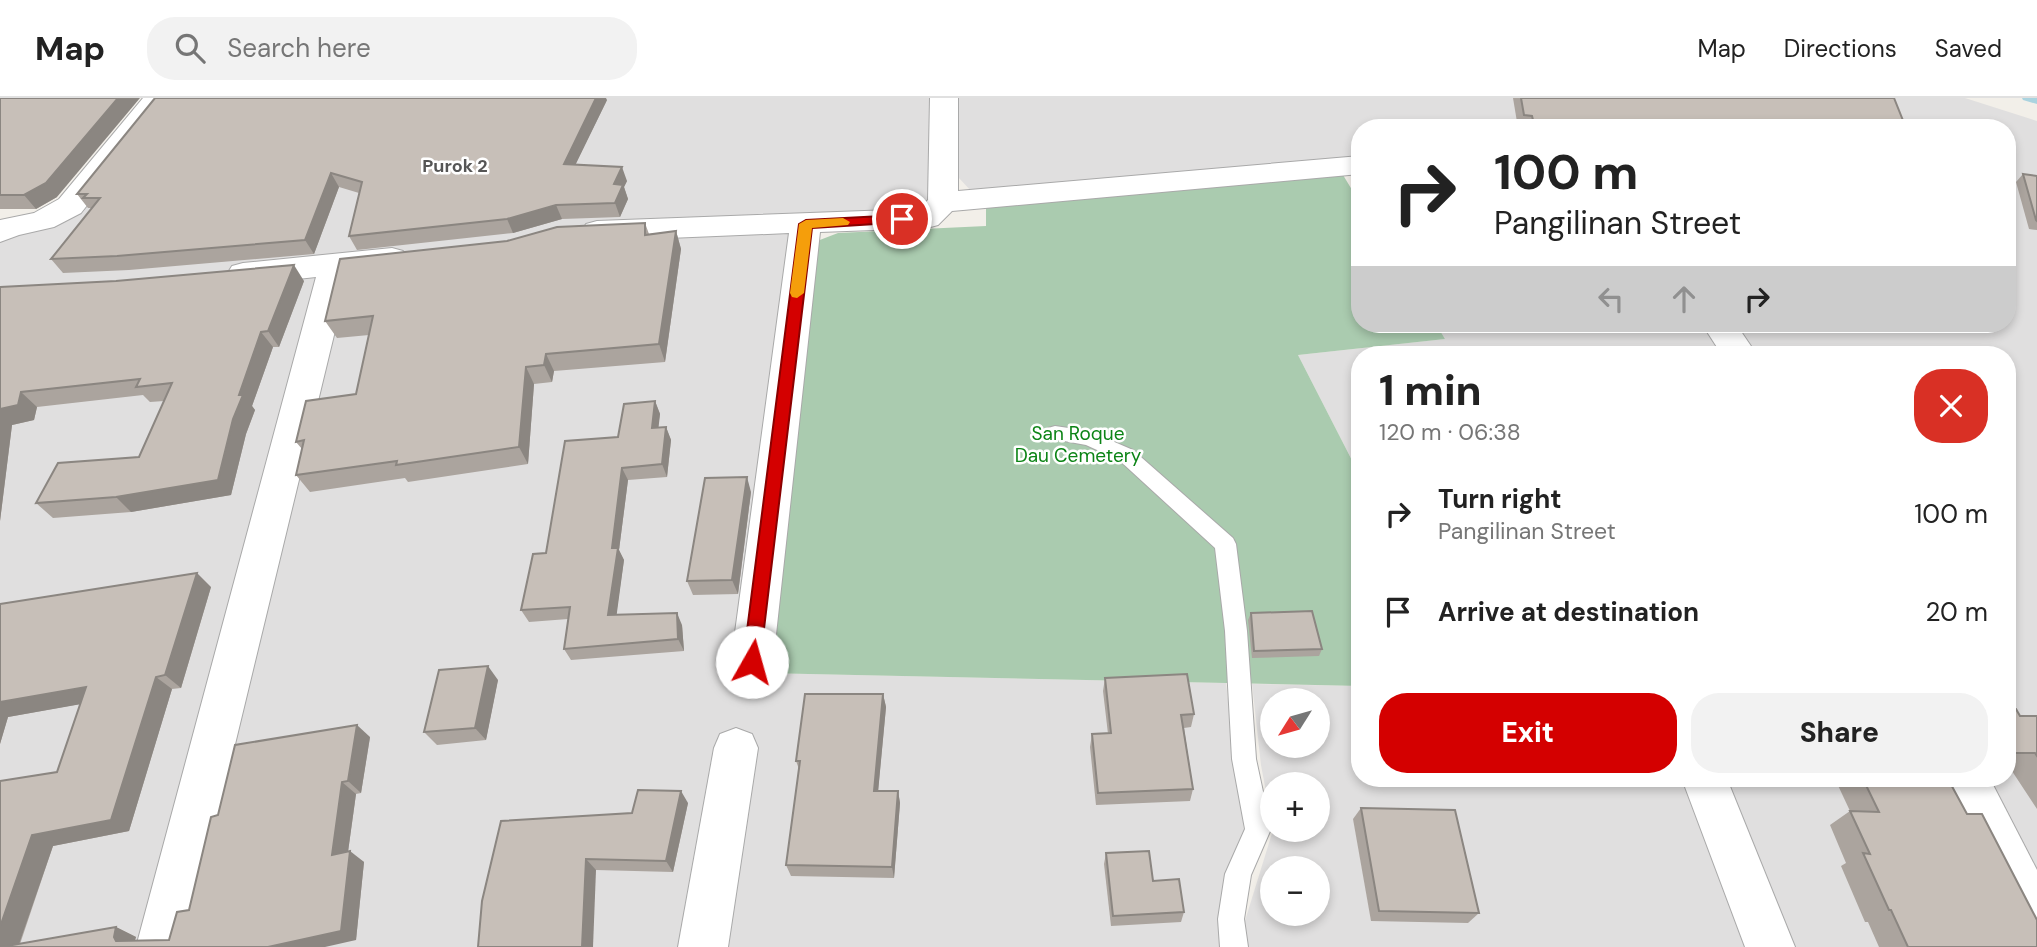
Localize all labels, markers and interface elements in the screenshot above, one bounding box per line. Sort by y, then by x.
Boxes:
search box [147,17,637,80]
text: Map [35,27,105,70]
icon: search [171,29,209,67]
text: Search here [227,31,371,65]
text: Map [1698,33,1746,64]
text: Directions [1784,33,1897,64]
text: Saved [1935,33,2002,64]
text: 100 m [1494,140,1638,204]
icon: right [1379,147,1470,238]
district label: Purok 2 [422,154,488,178]
pin [872,189,932,249]
icon: arrive [883,200,921,238]
text: Pangilinan Street [1494,202,1741,244]
icon: left [1592,280,1630,318]
icon: ahead [1665,280,1703,318]
icon: right [1738,280,1776,318]
text: 1 min [1379,363,1482,418]
button: close [1914,369,1988,443]
text: 120 m · 06:38 [1379,417,1521,447]
park label: San Roque Dau Cemetery [1015,421,1142,468]
text: Turn right [1438,482,1562,516]
icon: right [1379,495,1417,533]
text: 100 m [1914,497,1988,531]
text: Pangilinan Street [1438,516,1616,546]
icon: arrive [1379,593,1417,631]
text: Arrive at destination [1438,595,1699,629]
text: 20 m [1925,595,1988,629]
position arrow [715,625,789,699]
north arrow [1260,688,1330,758]
map controls [1260,688,1330,926]
button: Exit [1379,693,1677,773]
button: Share [1691,693,1988,773]
button: + [1260,772,1330,842]
button: − [1260,856,1330,926]

